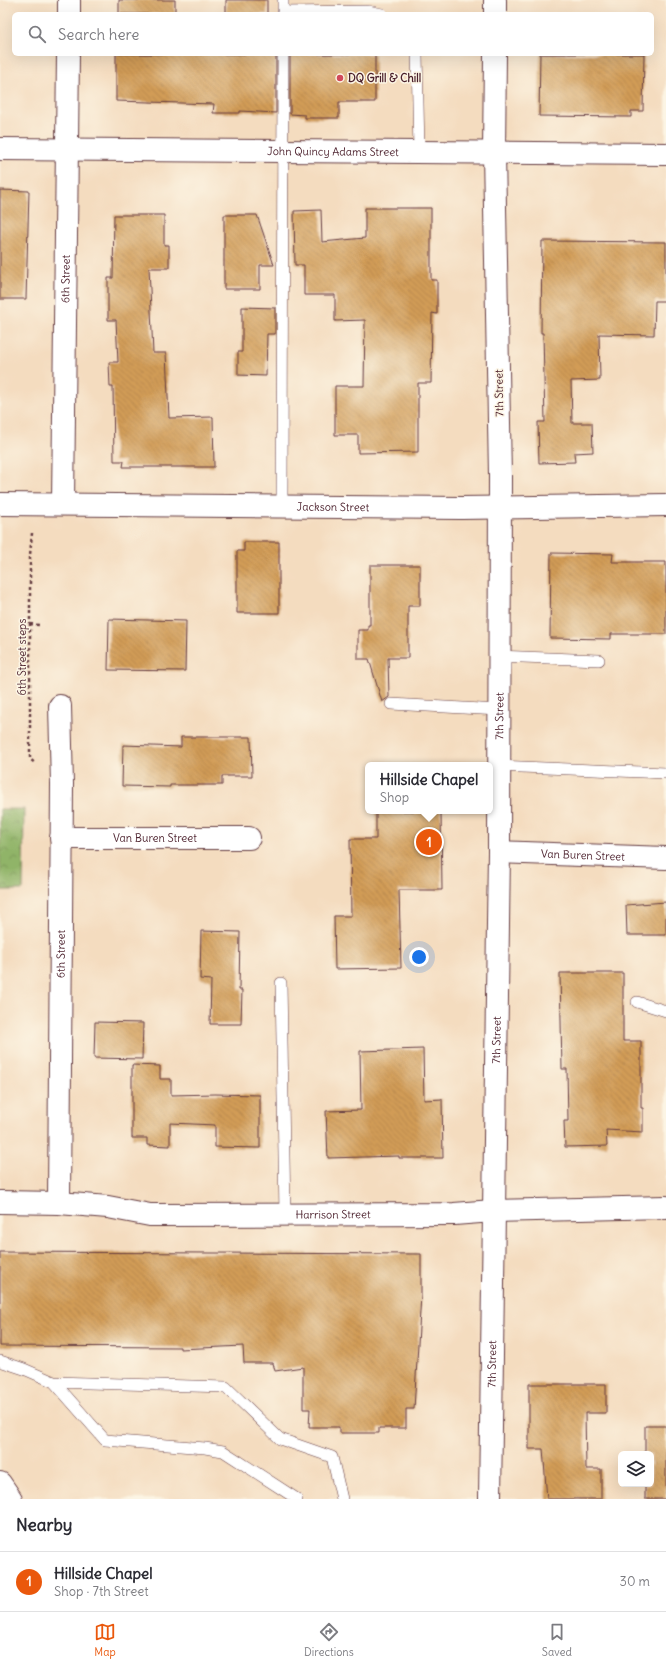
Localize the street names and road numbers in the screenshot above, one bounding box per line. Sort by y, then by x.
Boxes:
street label: John Quincy Adams Street [267,144,399,159]
street label: 6th Street [58,254,73,303]
street label: 7th Street [492,369,506,417]
street label: Jackson Street [297,500,370,514]
street label: 6th Street steps [15,619,29,695]
street label: 7th Street [492,692,506,740]
street label: Van Buren Street [113,831,197,845]
street label: Van Buren Street [541,847,625,864]
street label: 6th Street [54,929,68,978]
street label: 7th Street [489,1016,504,1064]
street label: Harrison Street [295,1207,371,1222]
street label: 7th Street [485,1340,499,1388]

